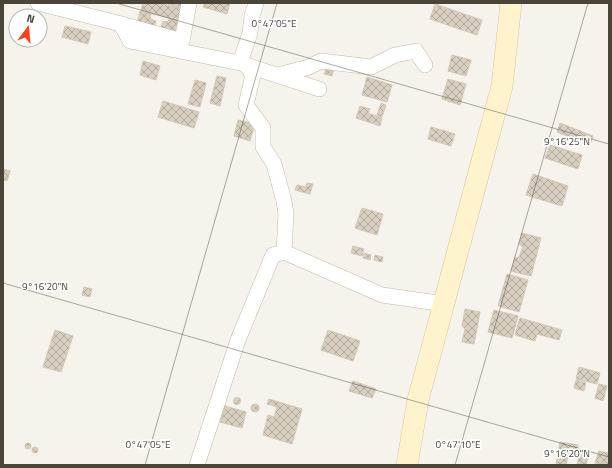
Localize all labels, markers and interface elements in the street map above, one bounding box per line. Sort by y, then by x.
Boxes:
north arrow [8,8,48,48]
text: N [25,10,37,27]
text: 0°47'05"E [252,16,297,31]
text: 9°16'25"N [544,134,590,149]
text: 9°16'20"N [22,279,68,294]
text: 0°47'05"E [126,437,171,452]
text: 0°47'10"E [436,437,481,452]
text: 9°16'20"N [544,446,590,461]

